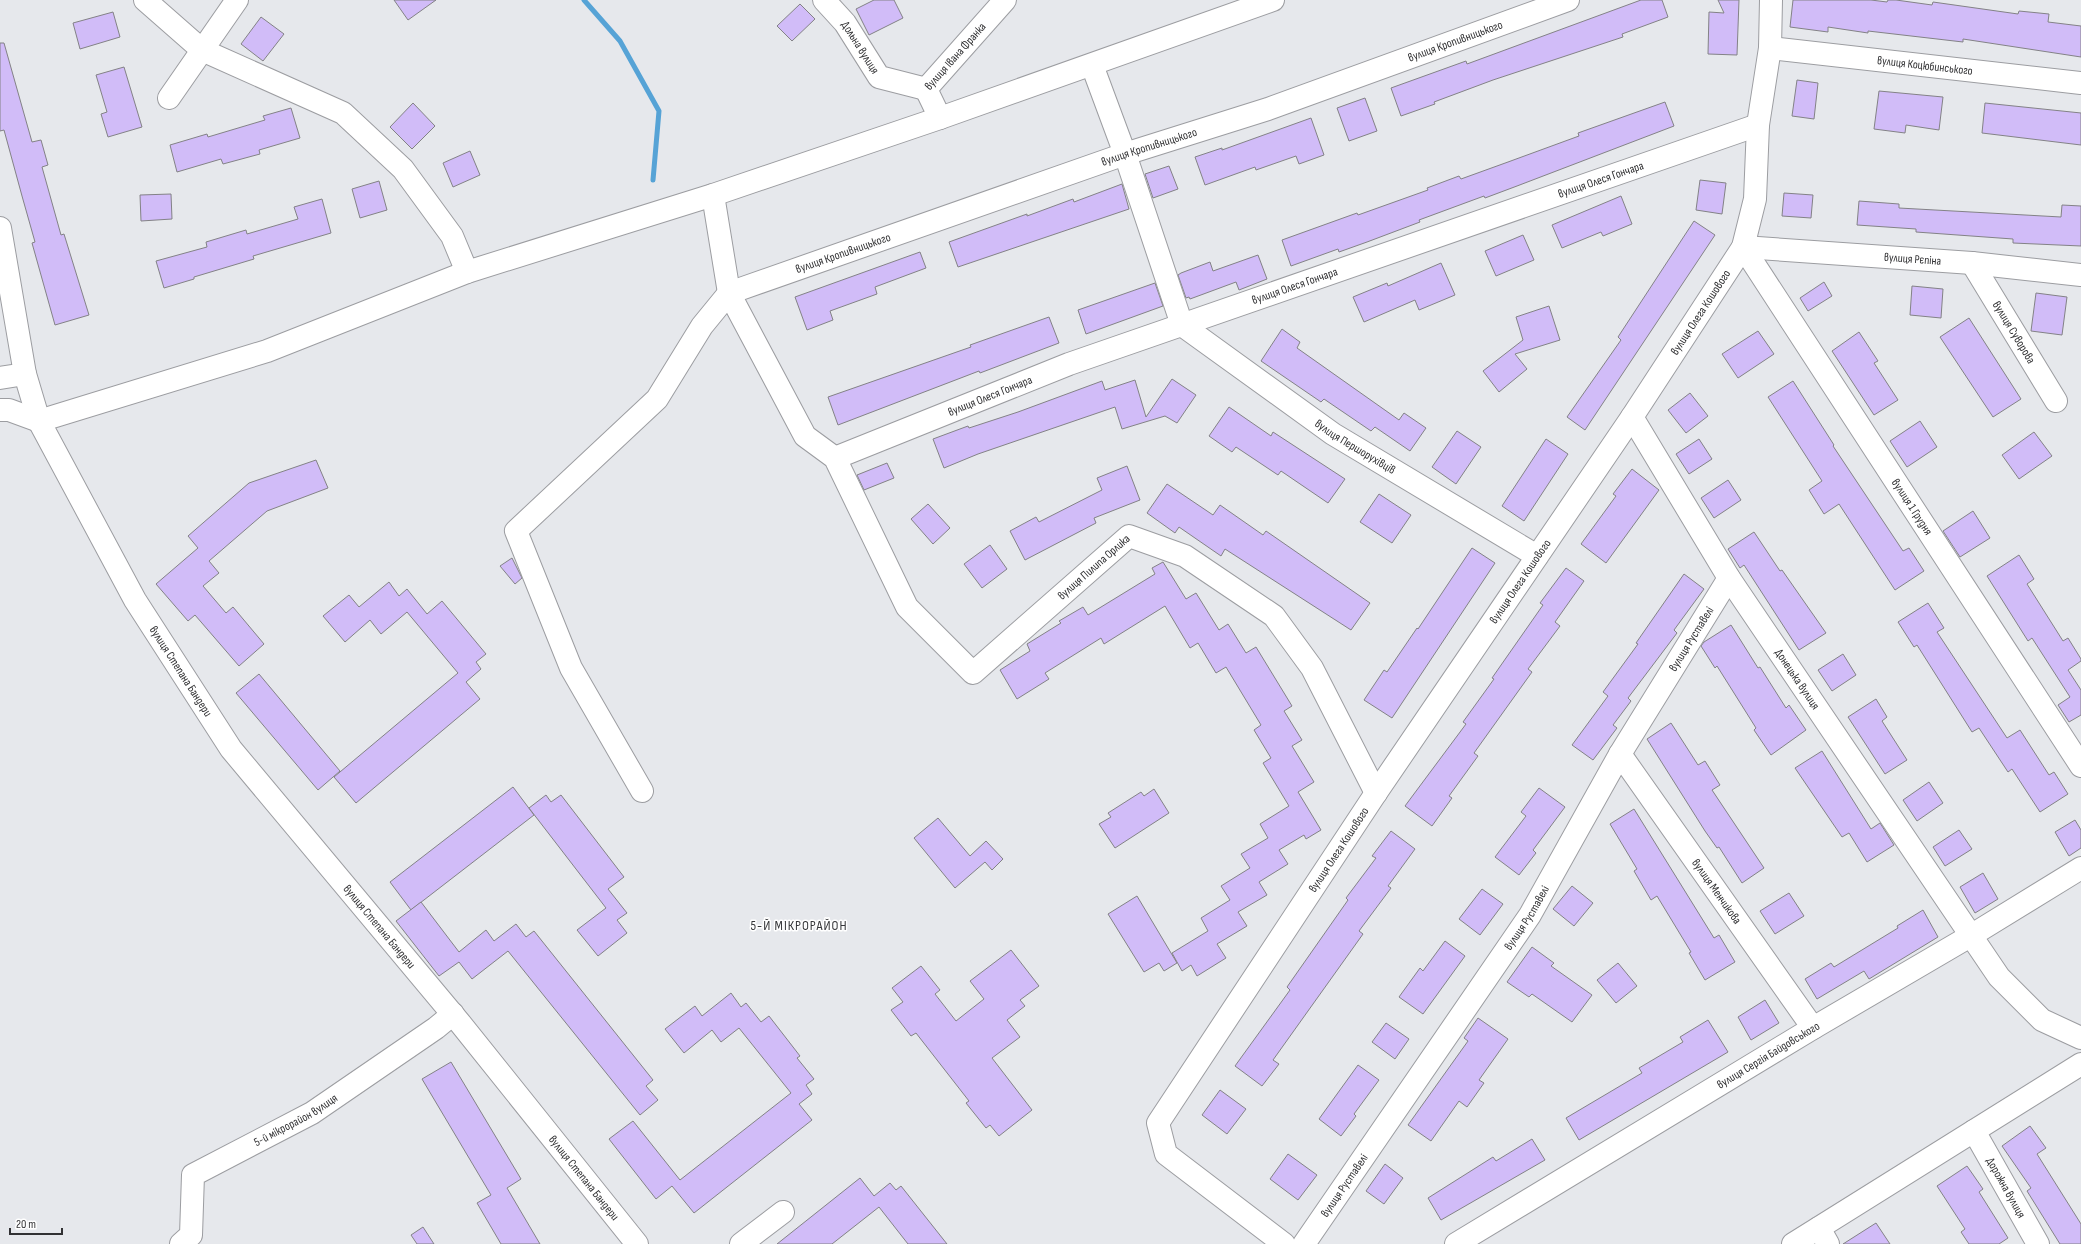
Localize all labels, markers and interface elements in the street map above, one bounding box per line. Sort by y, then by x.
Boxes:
street label: вулиця Кропивницького [1406,17,1505,66]
street label: Дольна вулиця [838,18,882,77]
street label: вулиця Івана Франка [921,19,990,94]
street label: вулиця Коцюбинського [1876,53,1974,79]
street label: вулиця Кропивницького [1099,125,1199,170]
street label: вулиця Олеся Гончара [1556,158,1646,202]
street label: вулиця Кропивницького [794,230,893,277]
street label: вулиця Рєпіна [1883,250,1942,269]
street label: вулиця Олеся Гончара [1250,264,1340,308]
street label: вулиця Олега Кошового [1668,267,1734,358]
street label: вулиця Суворова [1989,298,2039,367]
street label: вулиця Олеся Гончара [946,372,1035,420]
street label: вулиця Першорухівців [1312,416,1398,478]
street label: вулиця 1 Грудня [1888,476,1936,538]
street label: вулиця Пилипа Орлика [1055,531,1134,603]
street label: вулиця Олега Кошового [1487,537,1555,627]
street label: вулиця Руставелі [1666,604,1717,674]
street label: вулиця Степана Бандери [146,623,215,720]
street label: Донецька вулиця [1771,646,1823,713]
street label: вулиця Олега Кошового [1306,805,1372,895]
street label: вулиця Менчикова [1688,856,1745,927]
street label: вулиця Степана Бандери [340,882,418,972]
street label: вулиця Руставелі [1501,883,1553,953]
district label: 5-Й МІКРОРАЙОН [751,917,848,934]
street label: вулиця Сергія Байдовського [1714,1019,1823,1092]
street label: 5-й мікрорайон вулиця [251,1091,341,1150]
street label: вулиця Степана Бандери [545,1133,622,1224]
street label: вулиця Руставелі [1318,1151,1372,1220]
street label: Дорожна вулиця [1982,1155,2029,1221]
scale bar [10,1210,62,1236]
text: 20 m [16,1217,36,1232]

